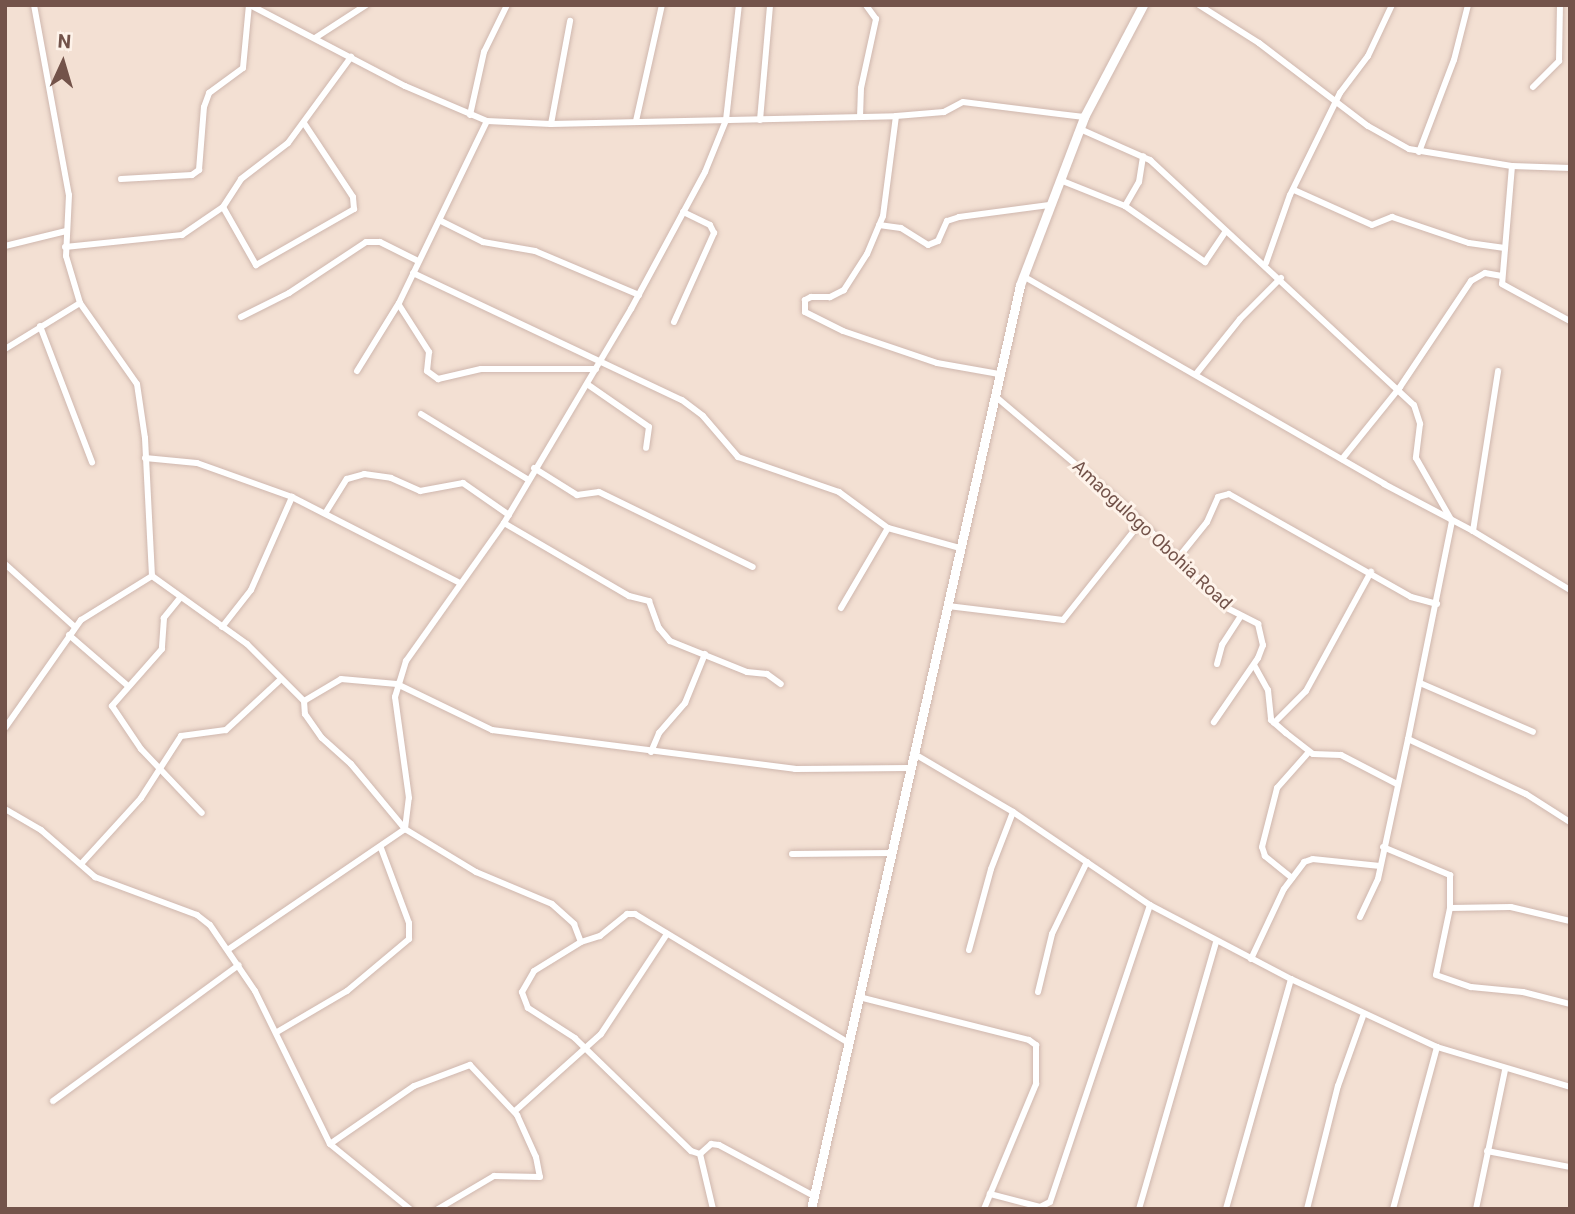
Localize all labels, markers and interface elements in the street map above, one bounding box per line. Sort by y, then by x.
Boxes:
north arrow [28,28,98,98]
text: N [57,30,72,53]
street label: Amaogulogo Obohia Road [1068,456,1236,614]

